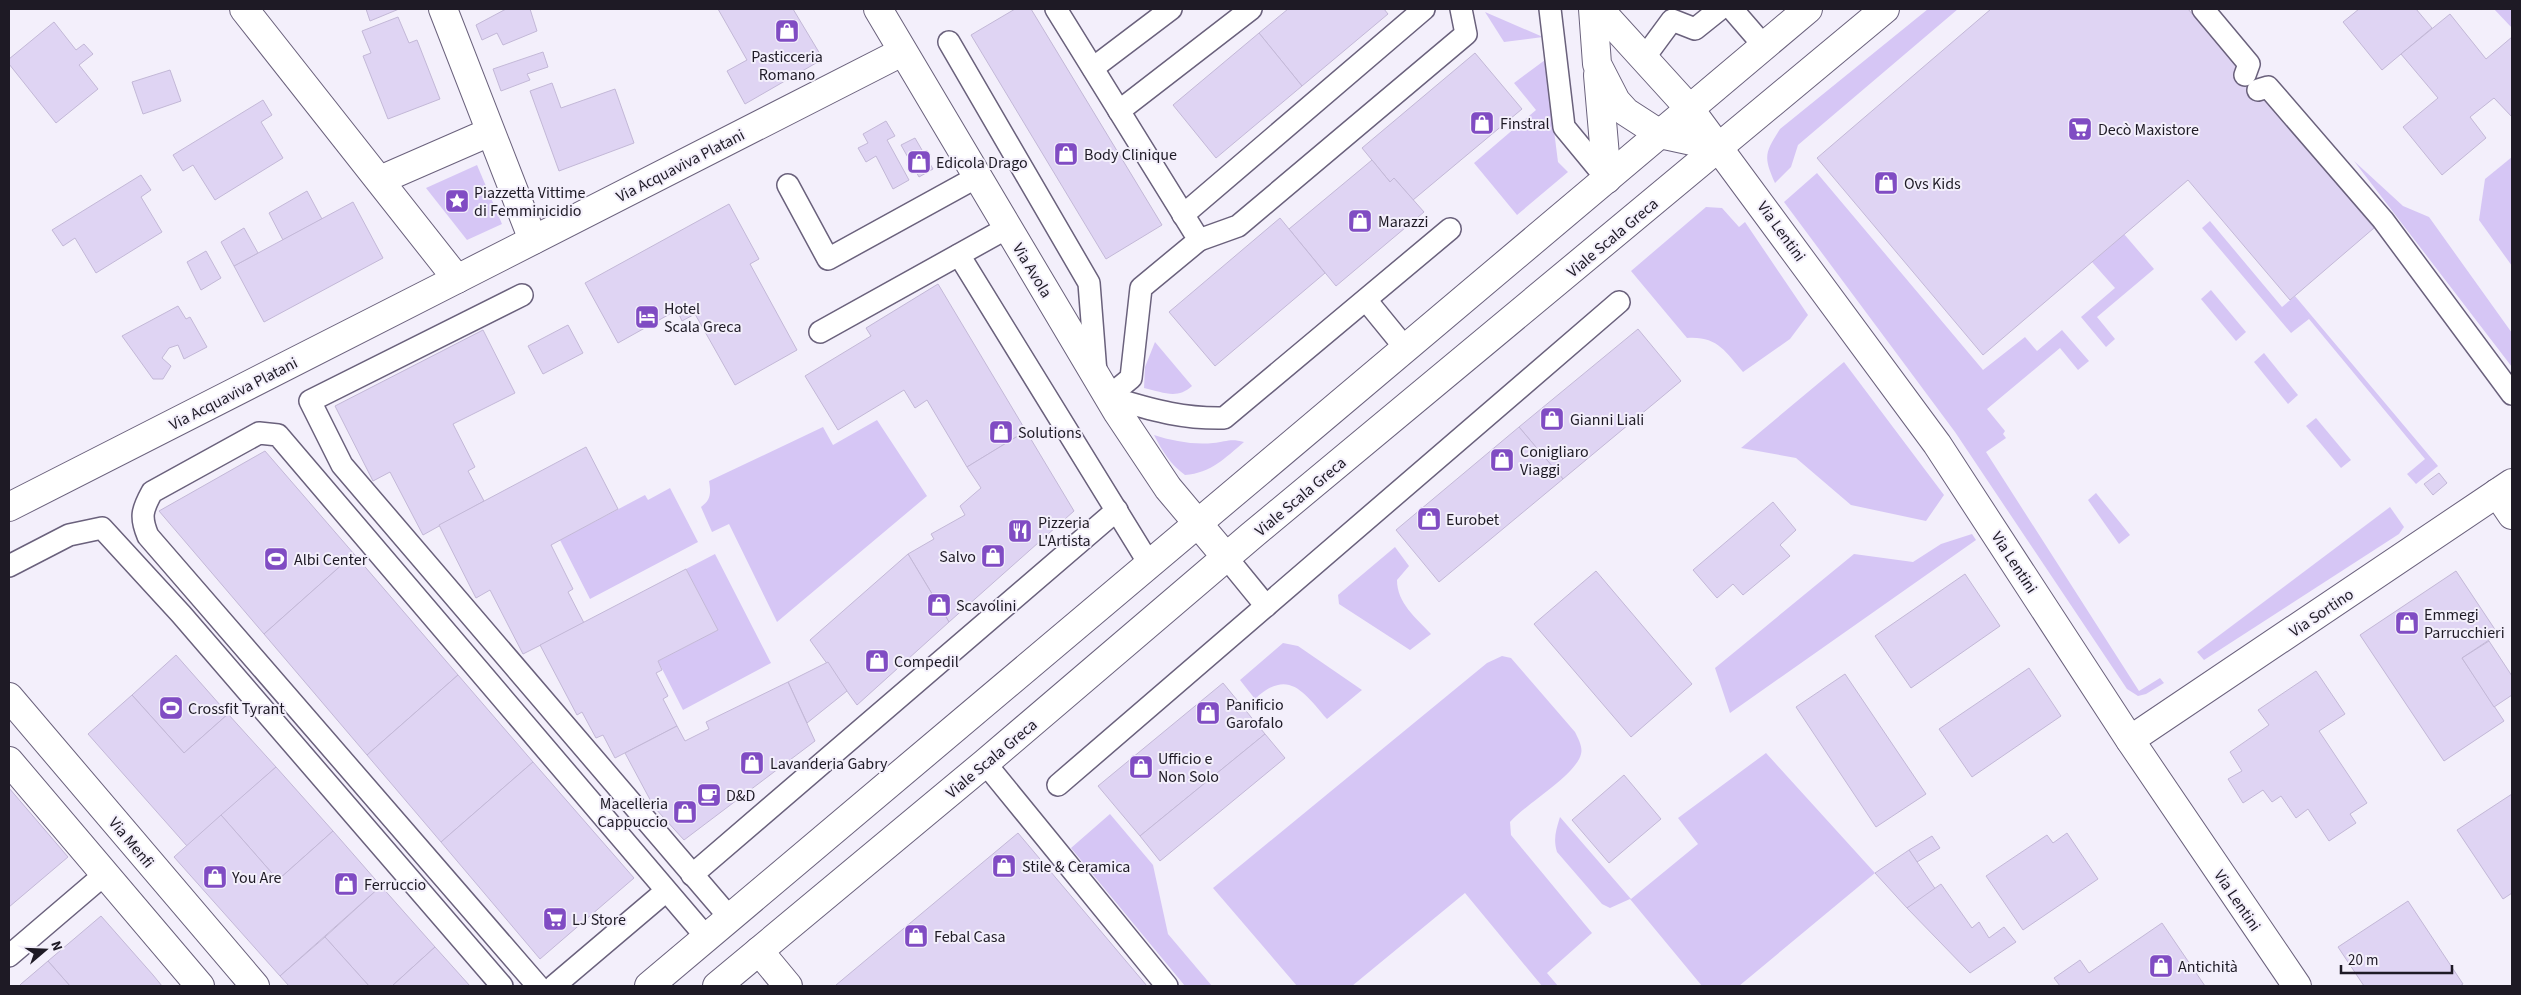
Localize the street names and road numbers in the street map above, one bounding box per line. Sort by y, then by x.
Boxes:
street label: Via Acquaviva Platani [612,124,748,208]
street label: Viale Scala Greca [1562,193,1663,282]
street label: Via Lentini [1752,197,1811,266]
street label: Via Avola [1007,239,1057,302]
street label: Via Acquaviva Platani [165,352,301,436]
street label: Viale Scala Greca [1250,452,1351,541]
street label: Via Lentini [1986,527,2042,598]
street label: Via Sortino [2285,583,2358,642]
street label: Viale Scala Greca [941,714,1042,803]
street label: Via Menfi [103,812,159,873]
street label: Via Lentini [2209,865,2266,936]

